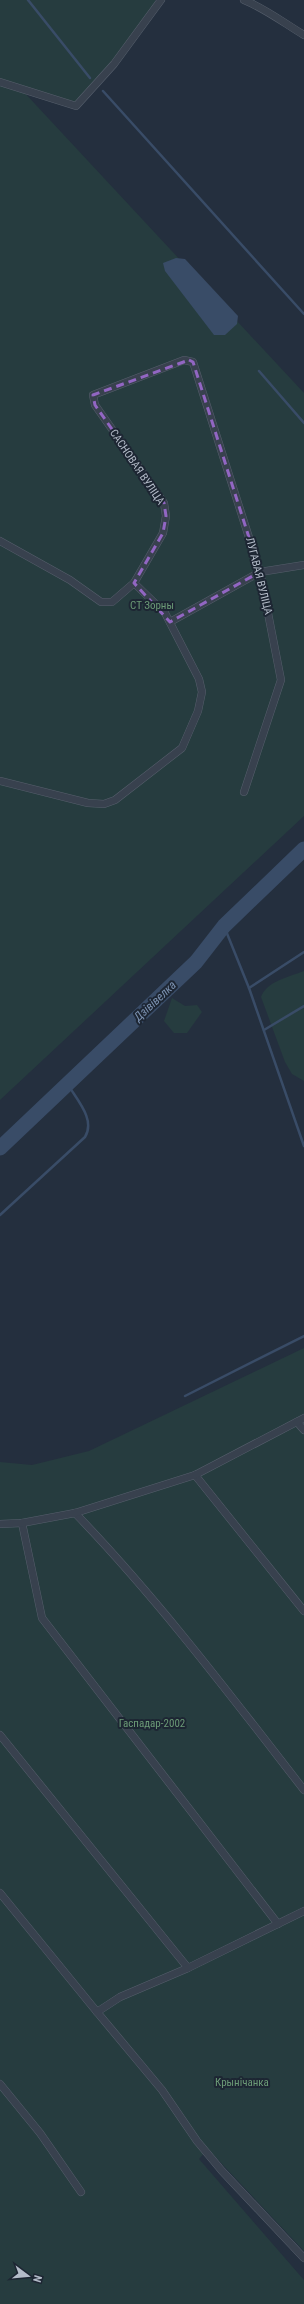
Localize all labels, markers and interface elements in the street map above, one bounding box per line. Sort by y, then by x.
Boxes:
street label: САСНОВАЯ ВУЛІЦА [107,427,167,508]
street label: ЛУГАВАЯ ВУЛІЦА [243,536,275,617]
park label: СТ Зорны [130,599,174,612]
water label: Дзівівелка [130,978,179,1025]
park label: Гаспадар-2002 [119,1717,185,1730]
park label: Крынічанка [215,2076,269,2089]
north arrow [8,2256,48,2296]
text: N [30,2274,44,2284]

